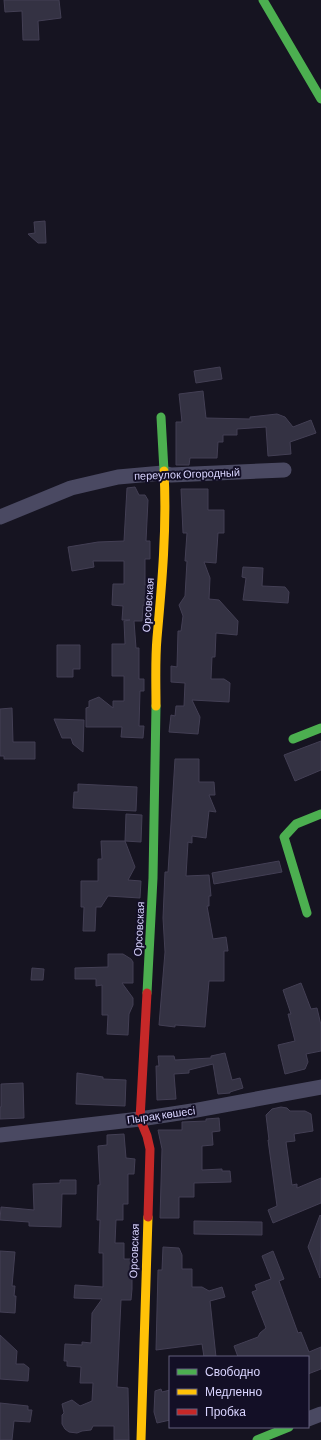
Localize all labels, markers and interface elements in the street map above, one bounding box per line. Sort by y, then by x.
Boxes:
street label: переулок Огородный [134,465,240,482]
street label: Орсовская [139,577,156,633]
street label: Орсовская [131,901,146,957]
street label: Пырақ көшесі [126,1103,196,1126]
street label: Орсовская [126,1223,141,1279]
legend [169,1356,309,1428]
text: Свободно [205,1364,260,1379]
text: Медленно [205,1384,262,1399]
text: Пробка [205,1404,246,1419]

